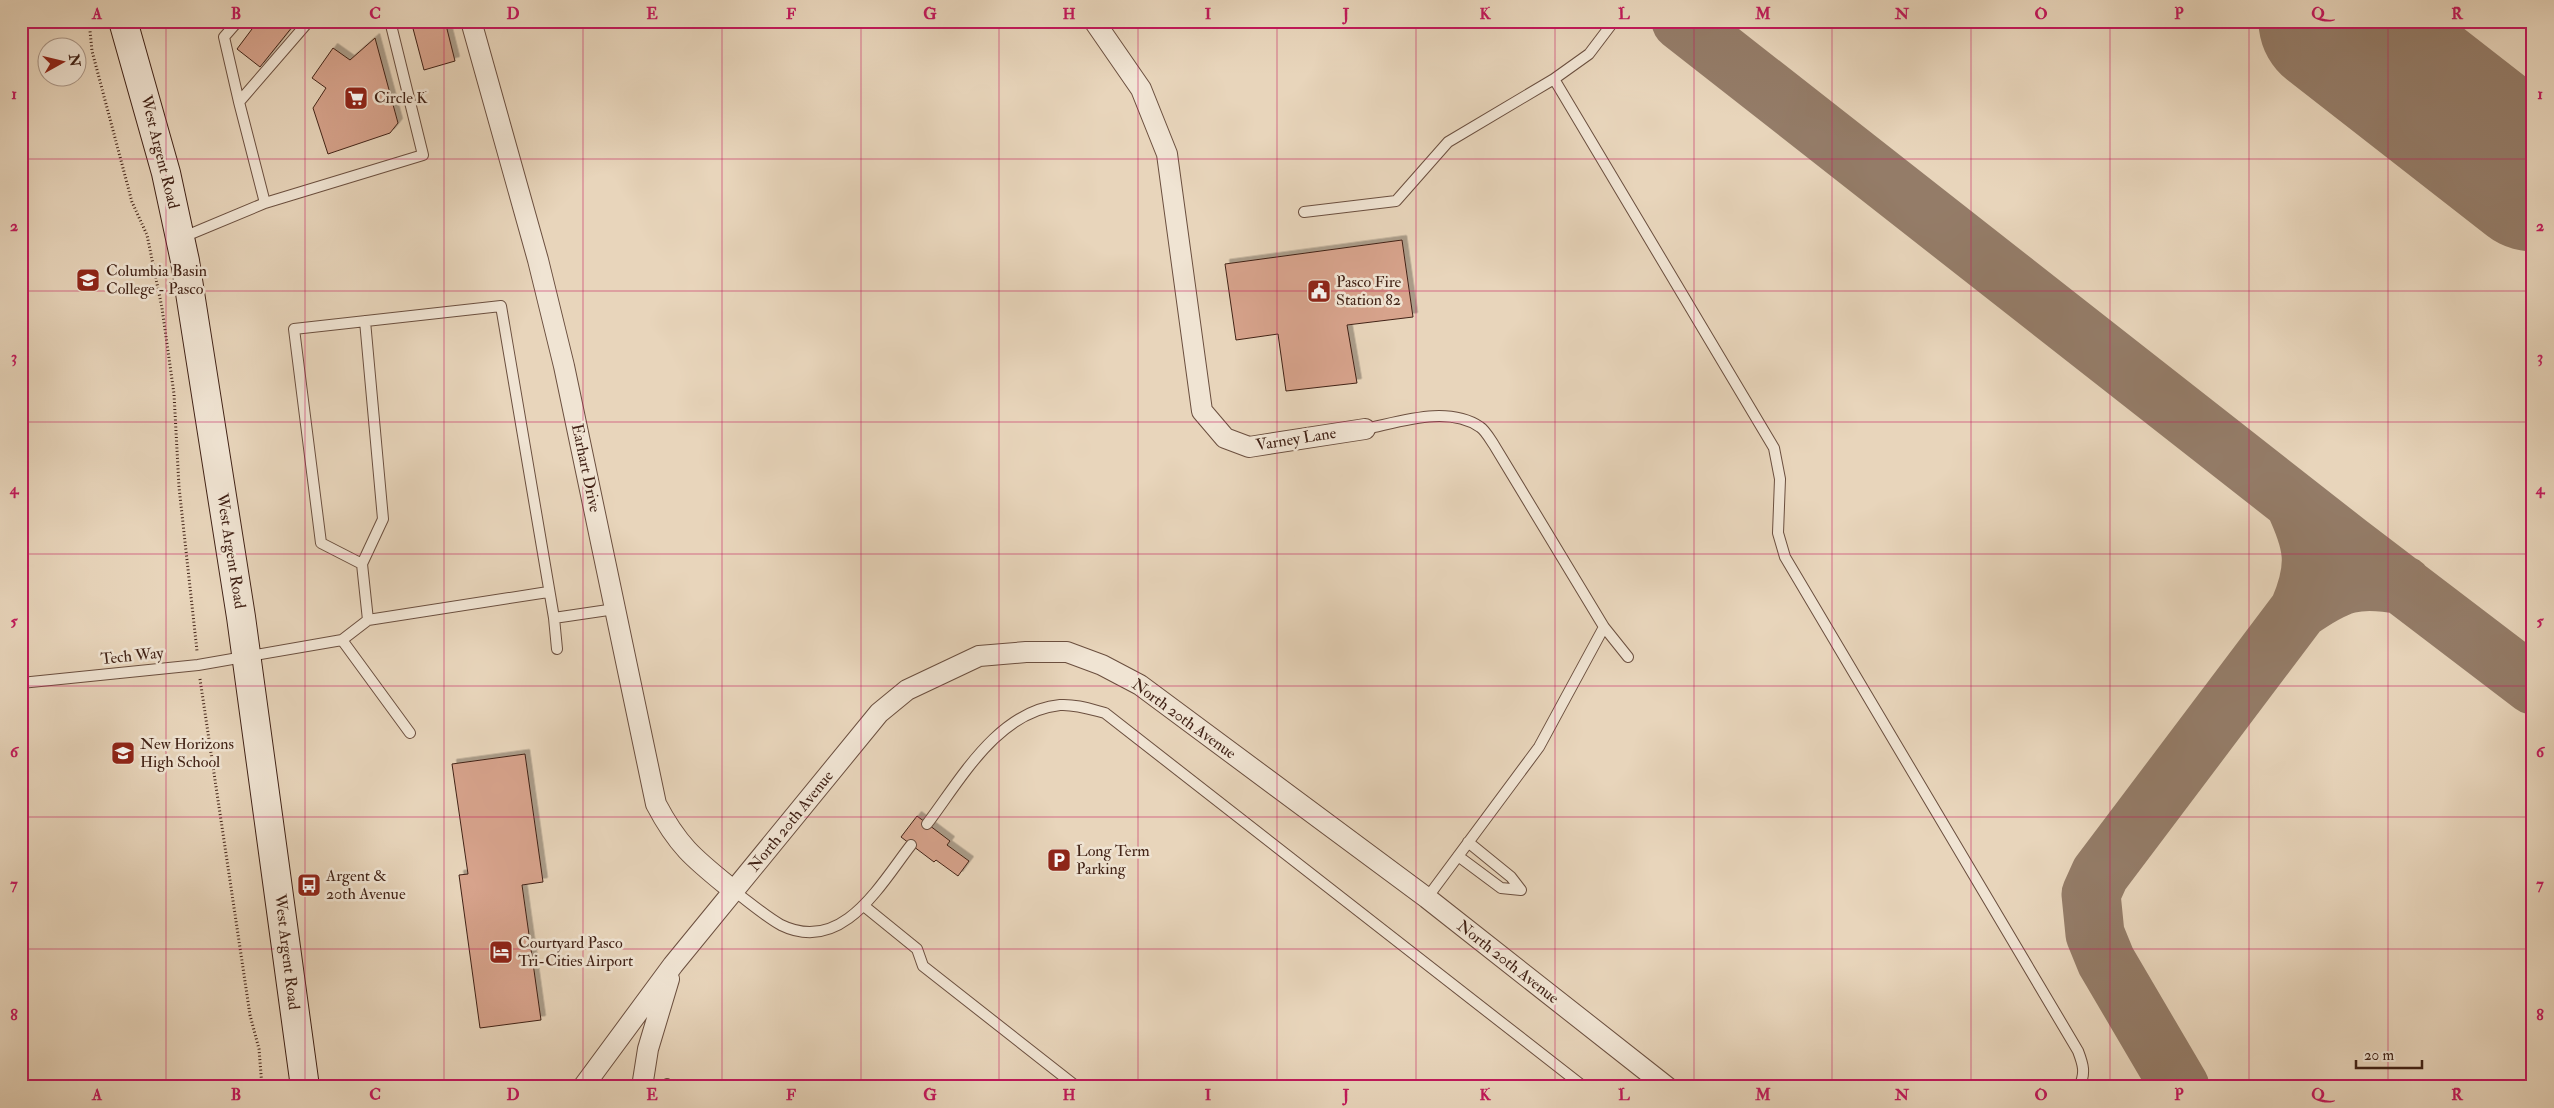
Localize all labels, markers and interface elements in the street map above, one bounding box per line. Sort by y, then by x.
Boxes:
text: A [91,4,103,24]
text: B [231,4,241,24]
text: C [369,4,381,24]
text: D [506,4,520,24]
text: E [646,4,658,24]
text: F [786,4,796,24]
text: G [923,4,937,24]
text: H [1062,4,1076,24]
text: I [1205,4,1212,24]
text: J [1342,4,1350,25]
text: K [1479,4,1491,24]
text: L [1618,4,1630,24]
text: M [1754,4,1771,24]
text: N [1894,4,1910,24]
text: O [2034,4,2048,24]
text: P [2174,4,2184,24]
text: Q [2311,4,2335,24]
text: R [2451,4,2464,24]
north arrow [38,38,88,88]
text: N [65,52,84,68]
text: 1 [11,84,17,104]
text: 1 [2537,84,2543,104]
supermarket icon: Circle K [343,85,369,111]
place label: Circle K [374,88,428,108]
street label: West Argent Road [136,92,184,211]
text: 2 [10,216,18,236]
text: 2 [2536,216,2544,236]
place label: Columbia Basin College - Pasco [106,261,207,299]
school or university icon: Columbia Basin College - Pasco [75,267,101,293]
place label: Pasco Fire Station 82 [1336,272,1402,310]
public building icon: Pasco Fire Station 82 [1306,278,1332,304]
text: 3 [11,347,17,367]
text: 3 [2537,347,2543,367]
street label: Earhart Drive [567,422,605,514]
street label: Varney Lane [1254,423,1338,455]
text: 4 [9,479,20,499]
text: 4 [2535,479,2546,499]
street label: West Argent Road [212,491,250,610]
text: 5 [10,611,18,631]
text: 5 [2536,611,2544,631]
street label: Tech Way [100,643,165,669]
street label: North 20th Avenue [1128,674,1240,764]
place label: New Horizons High School [140,734,234,772]
school or university icon: New Horizons High School [110,740,136,766]
text: 6 [10,742,20,762]
text: 6 [2536,742,2546,762]
street label: North 20th Avenue [744,766,838,876]
place label: Long Term Parking [1076,841,1150,879]
parking icon: Long Term Parking [1046,847,1072,873]
place label: Argent & 20th Avenue [325,866,406,904]
bus stop icon: Argent & 20th Avenue [296,872,322,898]
text: 7 [10,874,18,894]
text: 7 [2536,874,2544,894]
street label: West Argent Road [270,892,304,1011]
street label: North 20th Avenue [1453,916,1563,1008]
place label: Courtyard Pasco Tri-Cities Airport [518,933,633,972]
hotel icon: Courtyard Pasco Tri-Cities Airport [488,939,514,965]
text: 8 [10,1005,18,1025]
text: 8 [2536,1005,2544,1025]
scale bar [2356,1038,2423,1070]
text: 20 m [2364,1046,2394,1065]
text: A [91,1085,103,1105]
text: B [231,1085,241,1105]
text: C [369,1085,381,1105]
text: D [506,1085,520,1105]
text: E [646,1085,658,1105]
text: F [786,1085,796,1105]
text: G [923,1085,937,1105]
text: H [1062,1085,1076,1105]
text: I [1205,1085,1212,1105]
text: J [1342,1085,1350,1106]
text: K [1479,1085,1491,1105]
text: L [1618,1085,1630,1105]
text: M [1754,1085,1771,1105]
text: N [1894,1085,1910,1105]
text: O [2034,1085,2048,1105]
text: P [2174,1085,2184,1105]
text: Q [2311,1085,2335,1105]
text: R [2451,1085,2464,1105]

